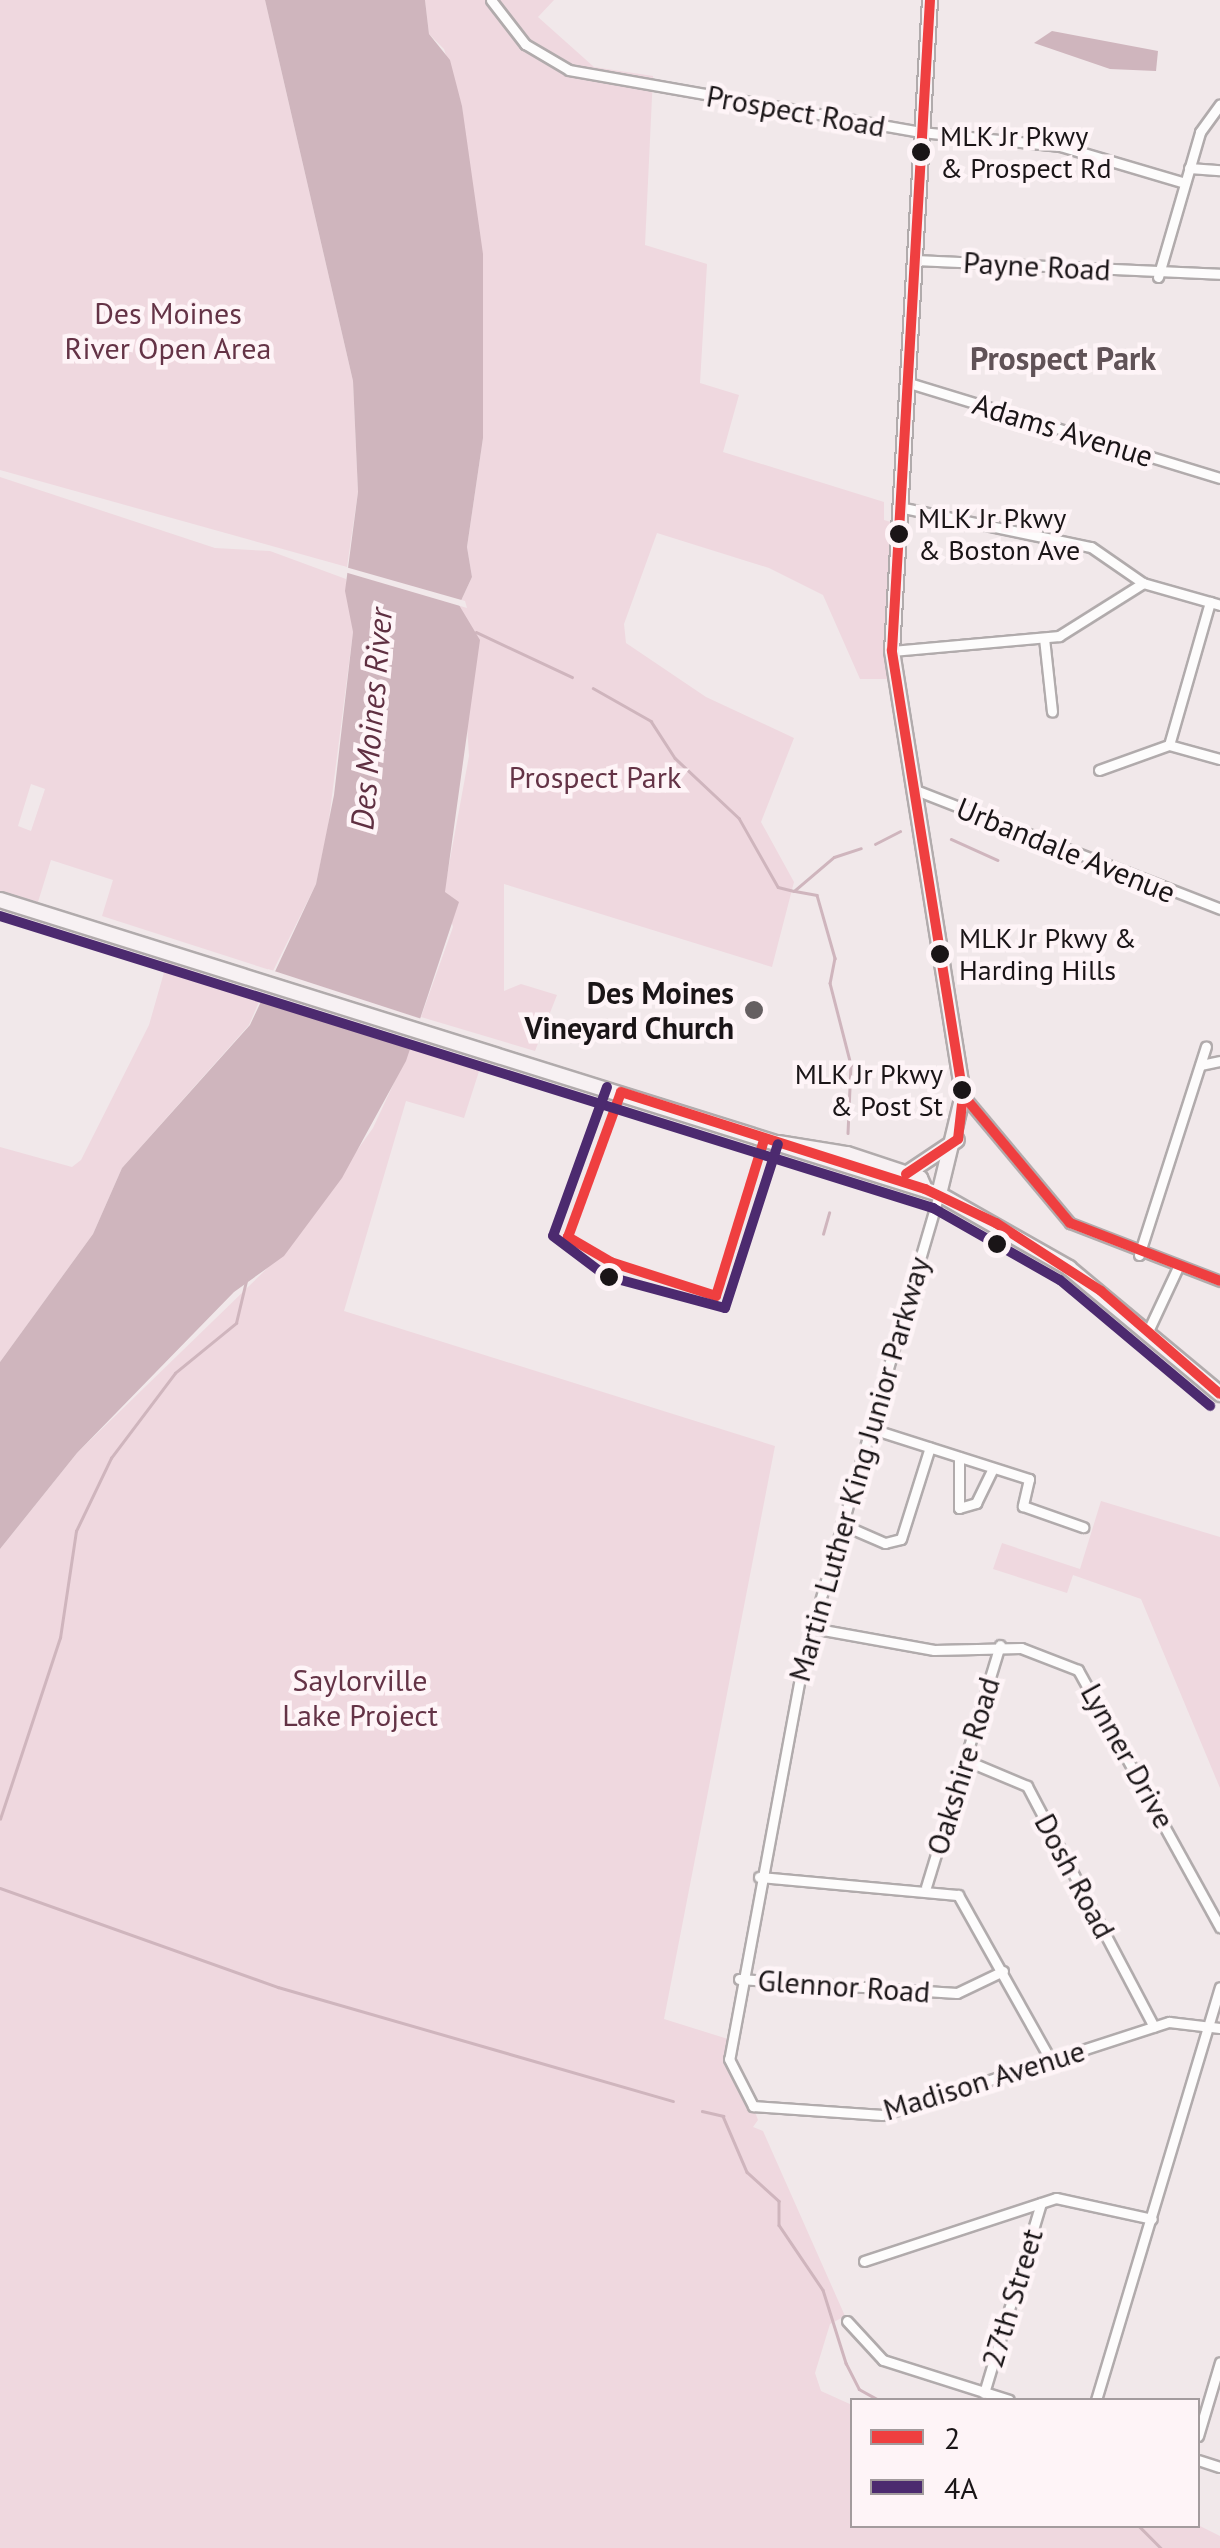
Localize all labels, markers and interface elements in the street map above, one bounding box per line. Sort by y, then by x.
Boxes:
street label: Prospect Road [704,78,888,144]
place label: MLK Jr Pkwy & Prospect Rd [940,119,1112,185]
marker: MLK Jr Pkwy & Prospect Rd [911,142,931,162]
street label: Payne Road [962,244,1112,288]
park label: Des Moines River Open Area [64,295,272,366]
district label: Prospect Park [970,339,1156,377]
street label: Adams Avenue [968,385,1158,475]
place label: MLK Jr Pkwy & Boston Ave [918,501,1081,567]
marker: MLK Jr Pkwy & Boston Ave [889,524,909,544]
water label: Des Moines River [342,607,400,831]
park label: Prospect Park [509,759,681,795]
street label: Urbandale Avenue [951,789,1181,911]
place label: MLK Jr Pkwy & Harding Hills [959,921,1138,987]
marker: MLK Jr Pkwy & Harding Hills [930,944,950,964]
place label: Des Moines Vineyard Church [524,975,734,1046]
marker: Des Moines Vineyard Church [743,999,765,1021]
place label: MLK Jr Pkwy & Post St [794,1057,943,1123]
marker: MLK Jr Pkwy & Post St [952,1080,972,1100]
unlabelled marker [987,1234,1007,1254]
street label: Martin Luther King Junior Parkway [781,1253,937,1685]
unlabelled marker [599,1267,619,1287]
park label: Saylorville Lake Project [282,1662,438,1732]
street label: Oakshire Road [919,1673,1007,1859]
street label: Lynner Drive [1073,1677,1183,1835]
street label: Dosh Road [1027,1807,1123,1945]
street label: Glennor Road [756,1962,932,2010]
street label: Madison Avenue [879,2032,1089,2128]
street label: 27th Street [974,2224,1050,2372]
legend [850,2398,1200,2528]
text: 2 [944,2418,960,2457]
text: 4A [944,2468,978,2507]

